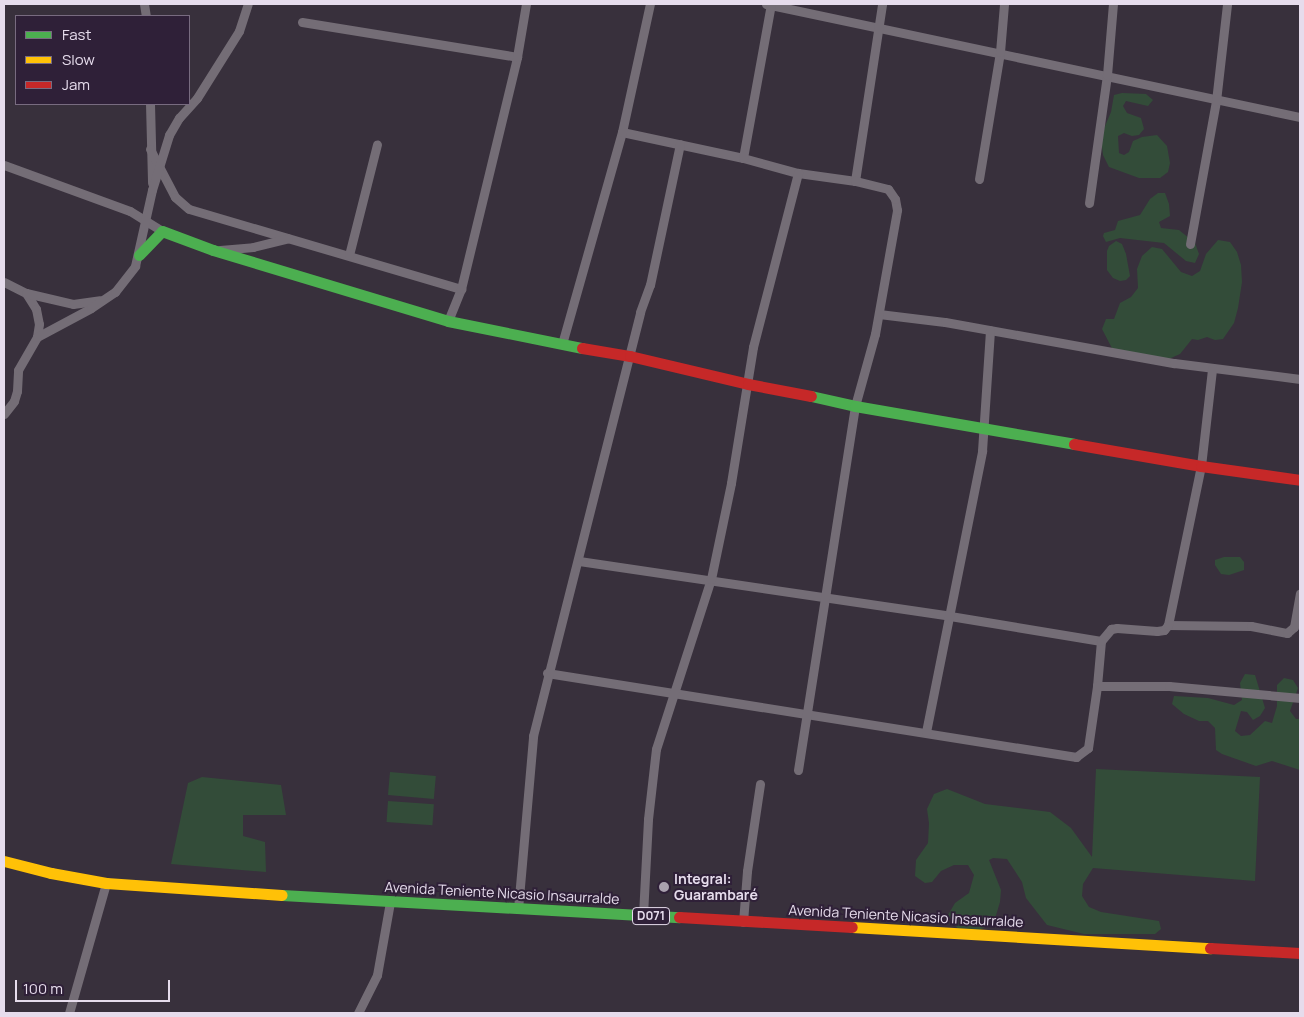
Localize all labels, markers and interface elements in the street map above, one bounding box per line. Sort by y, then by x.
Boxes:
legend [15,15,190,105]
text: Fast [62,24,91,45]
text: Slow [62,49,95,70]
text: Jam [62,74,90,95]
place label: Integral: Guarambaré [674,871,758,904]
street label: Avenida Teniente Nicasio Insaurralde [384,878,620,908]
marker: Integral: Guarambaré [658,881,670,893]
street label: Avenida Teniente Nicasio Insaurralde [788,901,1024,931]
road number: D071 [631,906,671,926]
scale bar [18,970,172,1002]
text: 100 m [23,978,63,999]

